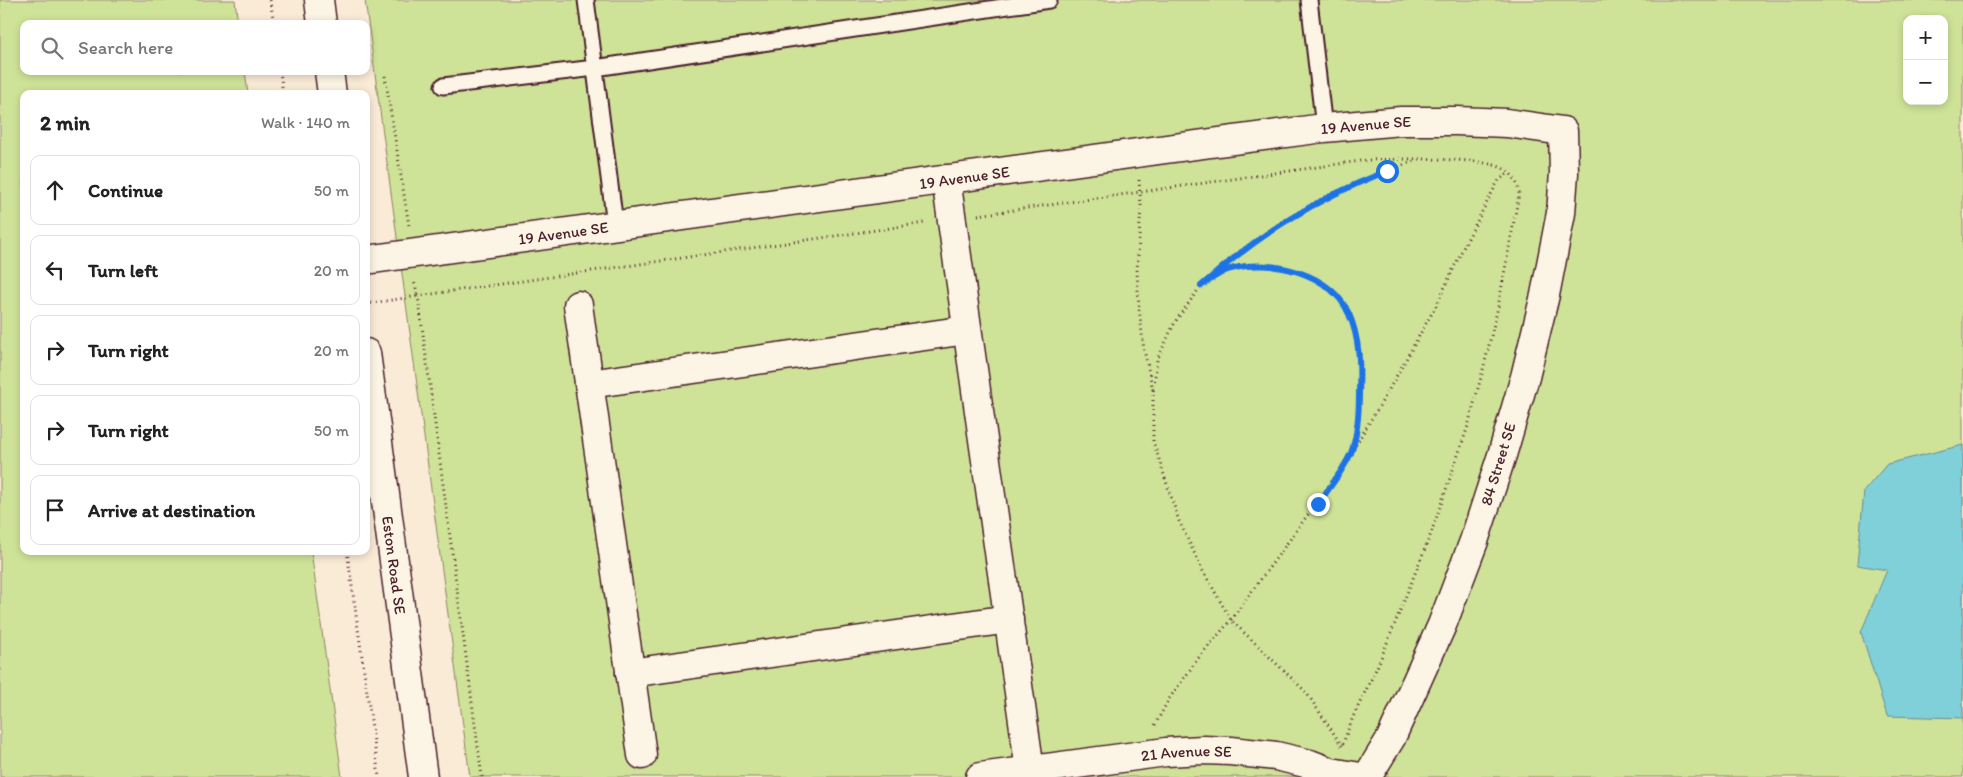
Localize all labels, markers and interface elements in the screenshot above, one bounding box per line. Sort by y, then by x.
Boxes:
map controls [1903,15,1948,105]
button: + [1903,15,1948,60]
search box [20,20,370,75]
icon: search [38,34,66,62]
text: Search here [78,36,173,59]
button: − [1903,60,1948,105]
text: 2 min [40,110,90,135]
street label: 19 Avenue SE [1320,111,1411,138]
text: Walk · 140 m [261,113,350,132]
route start [1376,160,1399,183]
street label: 19 Avenue SE [918,161,1011,193]
icon: ahead [41,176,69,204]
text: Continue [88,179,163,202]
text: 50 m [314,181,349,200]
street label: 19 Avenue SE [517,217,610,248]
icon: left [41,256,69,284]
text: Turn left [88,259,158,282]
text: 20 m [314,261,349,280]
icon: right [41,336,69,364]
text: Turn right [88,339,169,362]
text: 20 m [314,341,349,360]
icon: right [41,416,69,444]
text: Turn right [88,419,169,442]
street label: 84 Street SE [1476,420,1520,508]
text: 50 m [314,421,349,440]
route end [1307,493,1330,516]
icon: arrive [41,496,69,524]
text: Arrive at destination [88,499,255,522]
street label: Eston Road SE [378,515,411,616]
street label: 21 Avenue SE [1140,740,1232,765]

